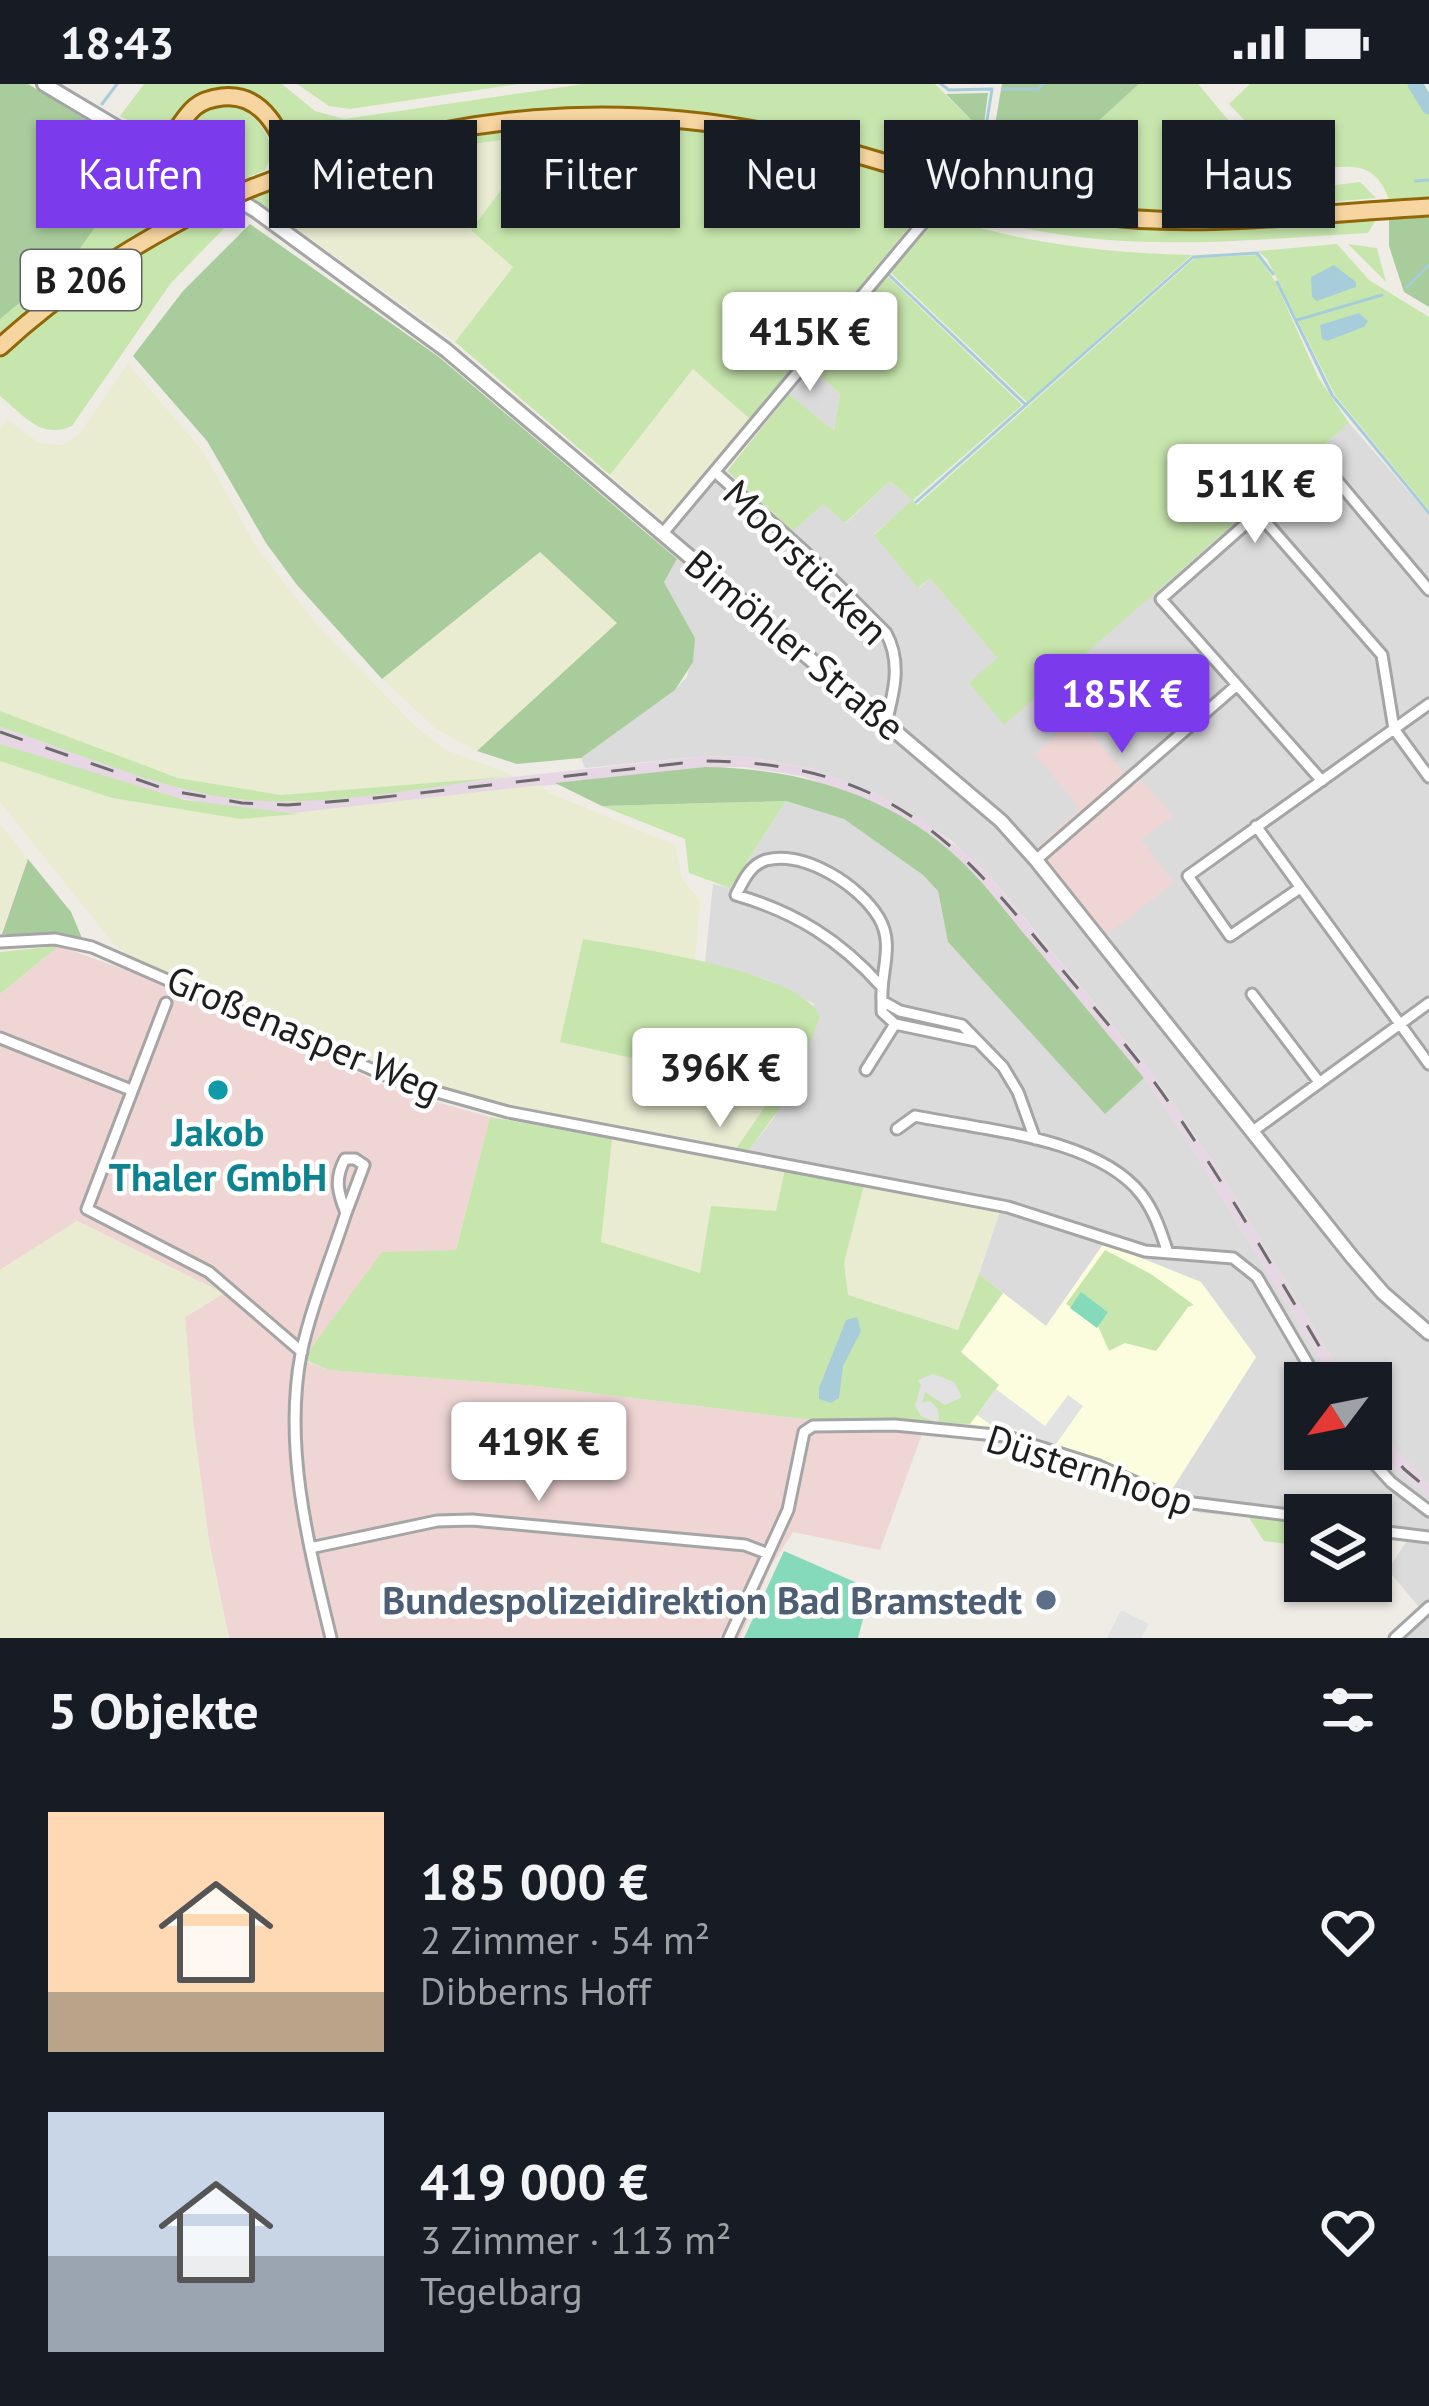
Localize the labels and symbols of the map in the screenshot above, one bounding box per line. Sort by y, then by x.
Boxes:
road number: B 206 [21,250,141,310]
pin: 415K € [712,292,908,394]
pin: 511K € [1157,444,1353,546]
street label: Moorstücken [713,468,900,655]
street label: Bimöhler Straße [675,538,916,751]
pin: 185K € [1024,654,1220,756]
street label: Großenasper Weg [159,953,449,1114]
pin: 396K € [622,1028,818,1130]
marker: Jakob Thaler GmbH [205,1077,231,1103]
place label: Jakob Thaler GmbH [109,1106,327,1202]
north arrow [1284,1362,1392,1470]
pin: 419K € [441,1402,637,1504]
street label: Düsternhoop [980,1412,1200,1527]
place label: Bundespolizeidirektion Bad Bramstedt [382,1574,1022,1625]
marker: Bundespolizeidirektion Bad Bramstedt [1033,1587,1059,1613]

